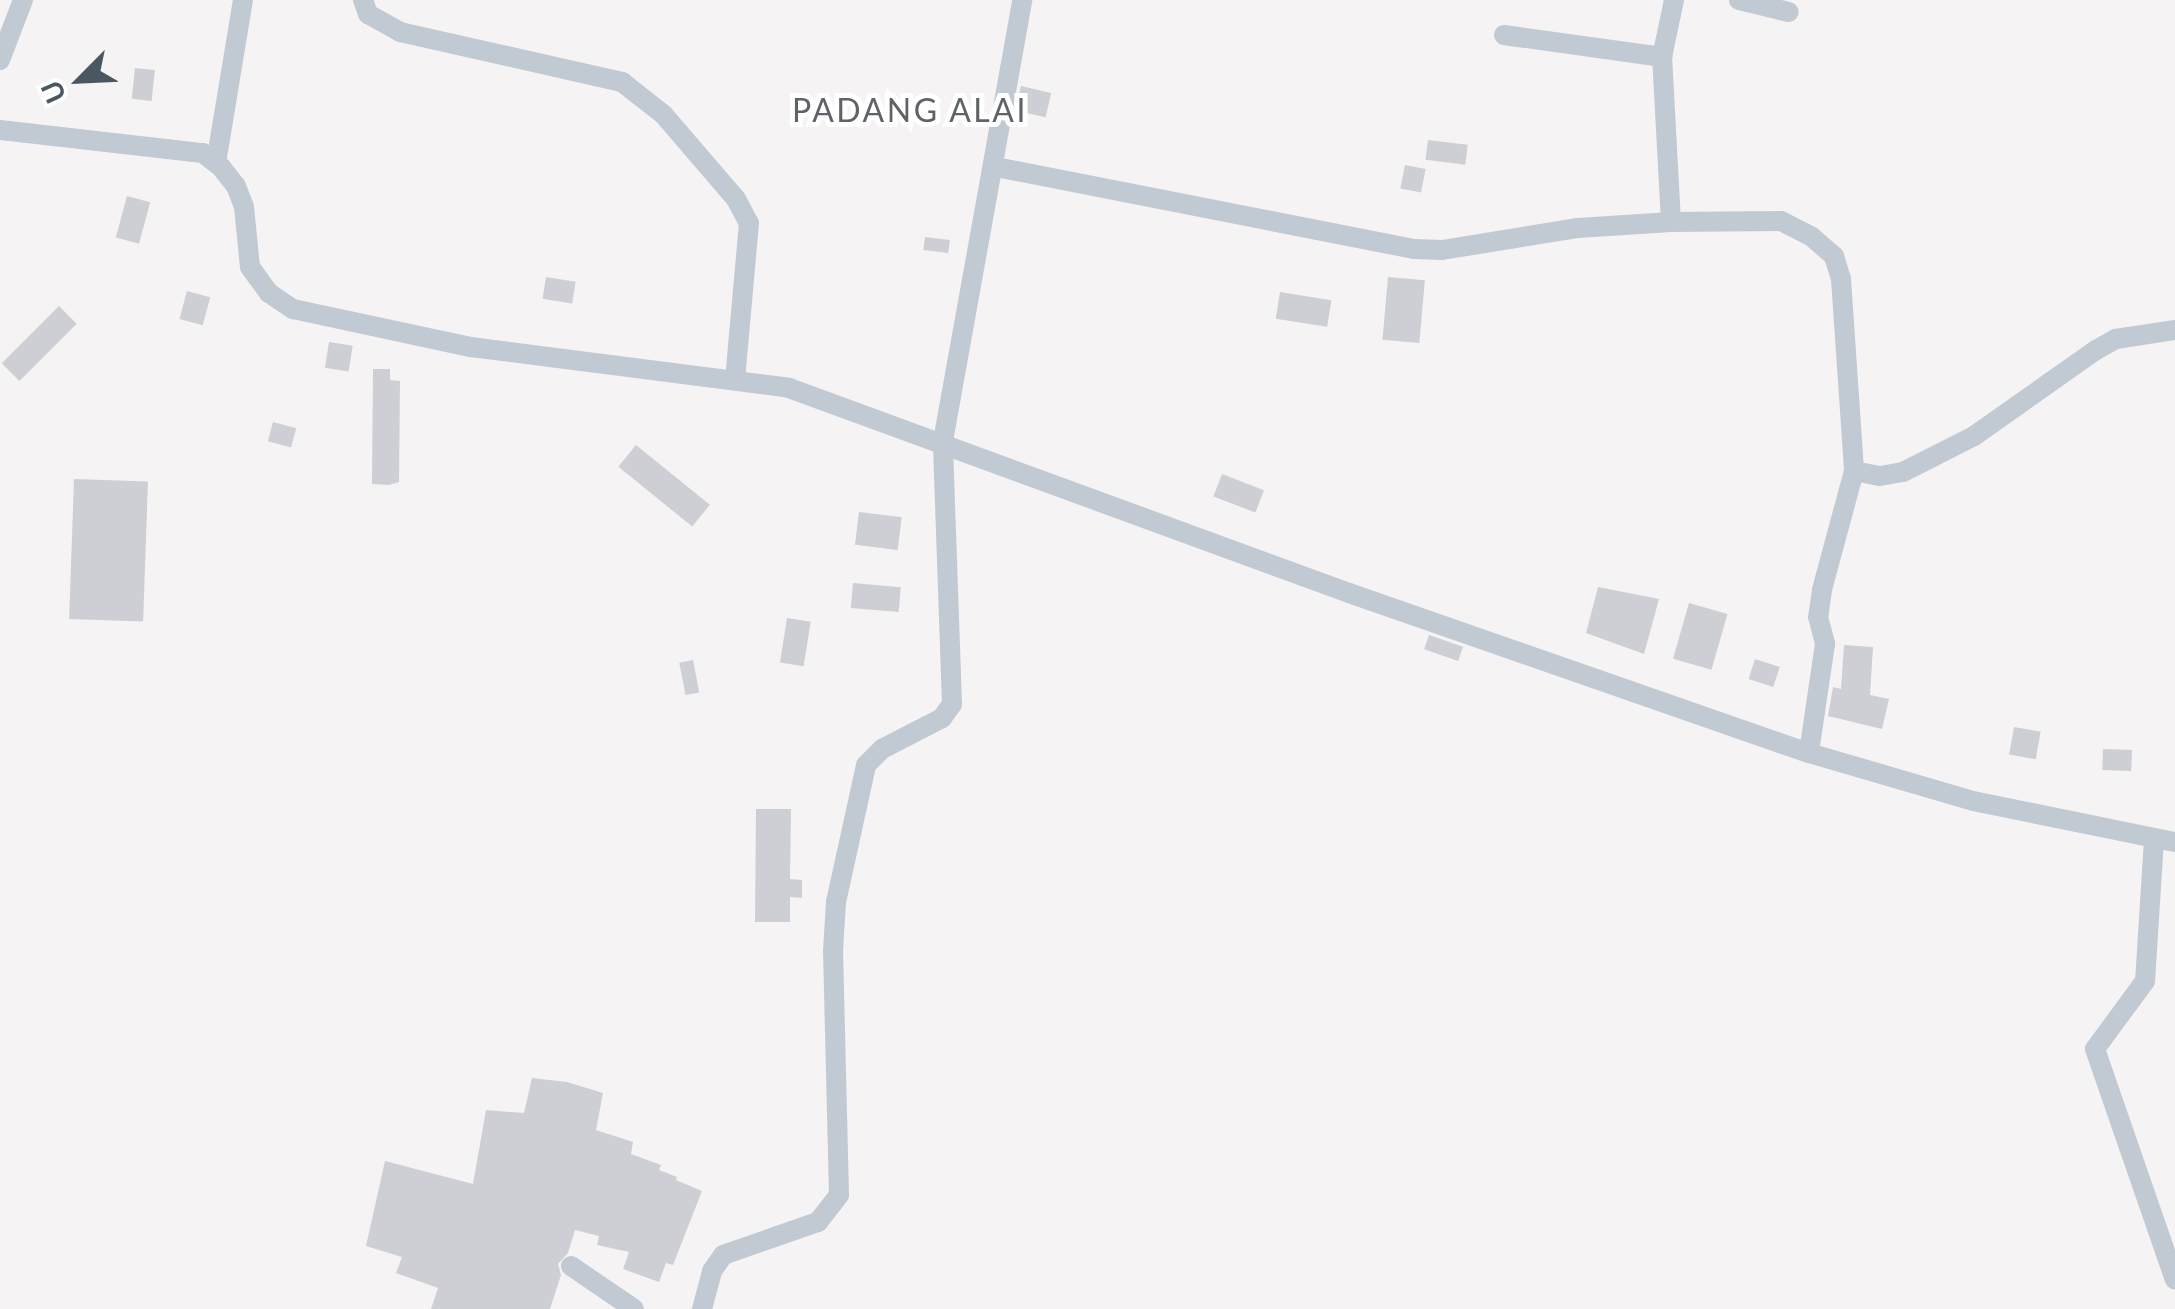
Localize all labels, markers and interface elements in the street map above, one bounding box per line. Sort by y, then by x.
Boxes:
north arrow [30,30,130,130]
text: U [33,76,72,109]
district label: PADANG ALAI [792,91,1028,129]

